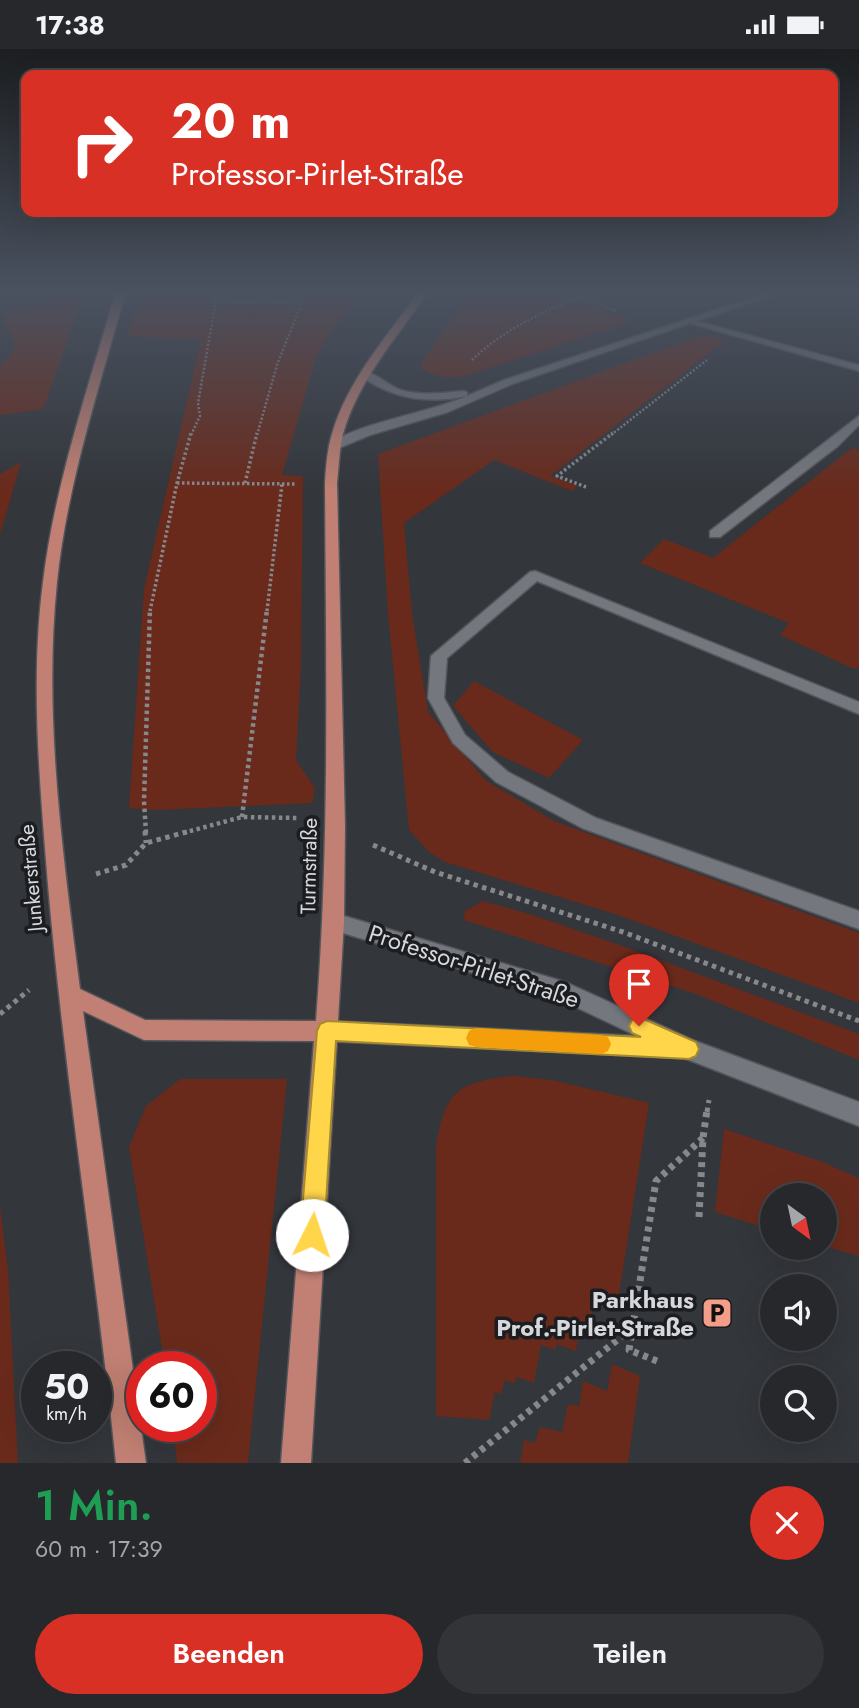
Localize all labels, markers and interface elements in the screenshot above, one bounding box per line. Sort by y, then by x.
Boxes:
text: 17:38 [35,6,105,44]
text: 20 m [171,86,290,156]
icon: right [56,98,147,189]
text: Professor-Pirlet-Straße [171,151,464,197]
street label: Turmstraße [293,817,325,914]
street label: Junkerstraße [11,823,51,936]
street label: Professor-Pirlet-Straße [364,915,584,1017]
pin [609,954,669,1026]
icon: arrive [620,965,658,1003]
north arrow [760,1183,836,1260]
map controls [760,1183,837,1442]
position arrow [275,1198,349,1272]
button: sound [760,1274,837,1351]
place label: Parkhaus Prof.-Pirlet-Straße [496,1282,694,1345]
parking icon: Parkhaus Prof.-Pirlet-Straße [700,1296,734,1330]
speed limit sign: 60 [126,1351,217,1442]
text: 50 [44,1362,89,1412]
button: search [760,1365,837,1442]
text: km/h [46,1401,87,1427]
text: 1 Min. [35,1475,153,1536]
button: close [750,1486,824,1560]
text: 60 m · 17:39 [35,1532,163,1566]
button: Beenden [35,1614,423,1694]
button: Teilen [437,1614,824,1694]

